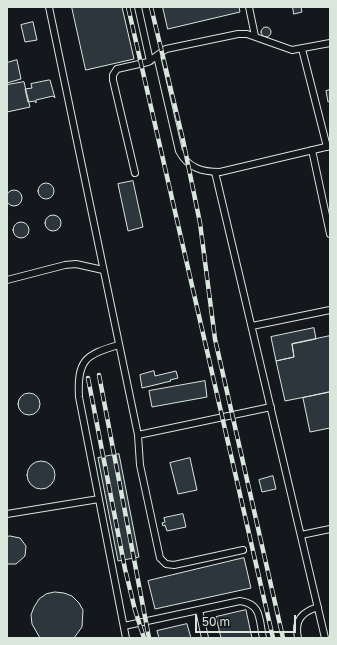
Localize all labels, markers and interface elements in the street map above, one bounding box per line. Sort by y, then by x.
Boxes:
scale bar [197,607,298,633]
text: 50 m [202,614,230,629]

